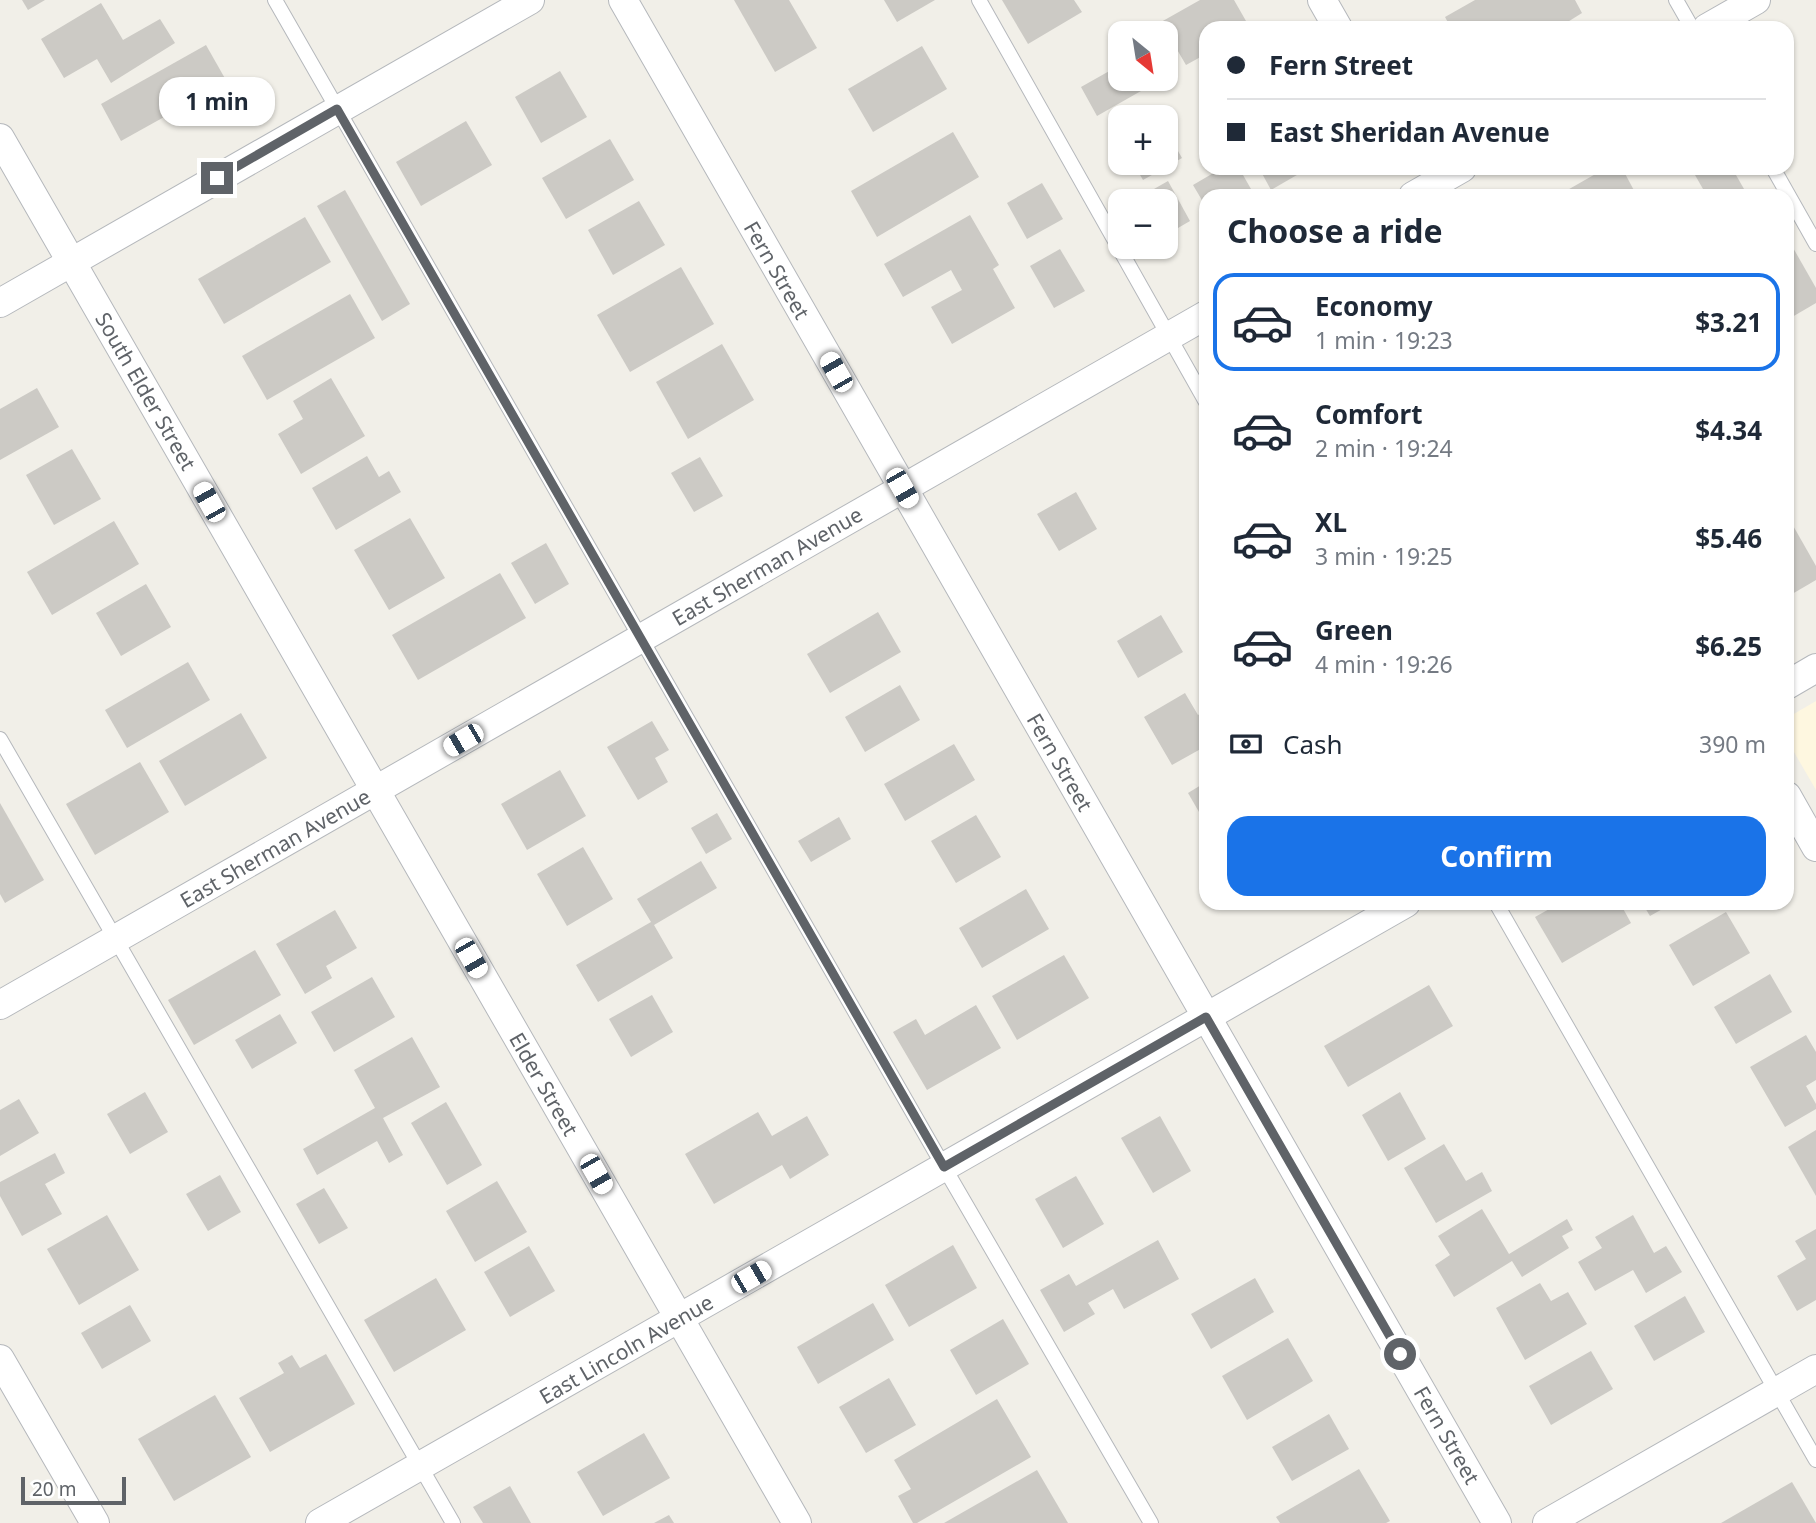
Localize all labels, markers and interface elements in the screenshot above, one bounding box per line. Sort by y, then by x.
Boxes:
north arrow [1108,21,1178,91]
map controls [1108,21,1178,259]
text: Fern Street [1269,47,1413,83]
callout: 1 min [159,76,275,125]
text: 1 min [185,85,249,117]
button: + [1108,105,1178,175]
text: East Sheridan Avenue [1269,114,1550,150]
route end [201,162,233,194]
button: − [1108,189,1178,259]
text: Choose a ride [1227,209,1443,252]
street label: Fern Street [738,216,816,324]
text: Economy [1315,288,1433,324]
icon: car [1231,291,1294,354]
text: $3.21 [1695,304,1762,340]
street label: South Elder Street [89,307,203,475]
text: 1 min · 19:23 [1315,324,1453,356]
car [817,349,856,395]
text: Comfort [1315,396,1423,432]
icon: car [1231,399,1294,462]
text: $4.34 [1695,412,1762,448]
text: 2 min · 19:24 [1315,432,1453,464]
car [883,465,922,511]
car [190,479,229,525]
street label: East Sherman Avenue [667,500,867,632]
text: XL [1315,504,1347,540]
icon: car [1231,507,1294,570]
text: $5.46 [1695,520,1762,556]
text: 3 min · 19:25 [1315,540,1453,572]
text: Green [1315,612,1393,648]
icon: car [1231,615,1294,678]
text: $6.25 [1695,628,1762,664]
text: 4 min · 19:26 [1315,648,1453,680]
street label: Fern Street [1021,708,1099,816]
car [440,720,487,760]
icon: cash [1227,725,1265,763]
text: Cash [1283,726,1343,762]
text: 390 m [1699,728,1766,760]
street label: East Sherman Avenue [175,782,375,914]
button: Confirm [1227,816,1766,896]
car [452,935,491,981]
street label: Elder Street [503,1027,585,1141]
car [577,1151,616,1197]
car [728,1257,775,1297]
street label: East Lincoln Avenue [534,1288,718,1410]
route start [1384,1338,1416,1370]
street label: Fern Street [1408,1381,1486,1489]
scale bar [21,1474,126,1506]
text: 20 m [32,1476,76,1502]

